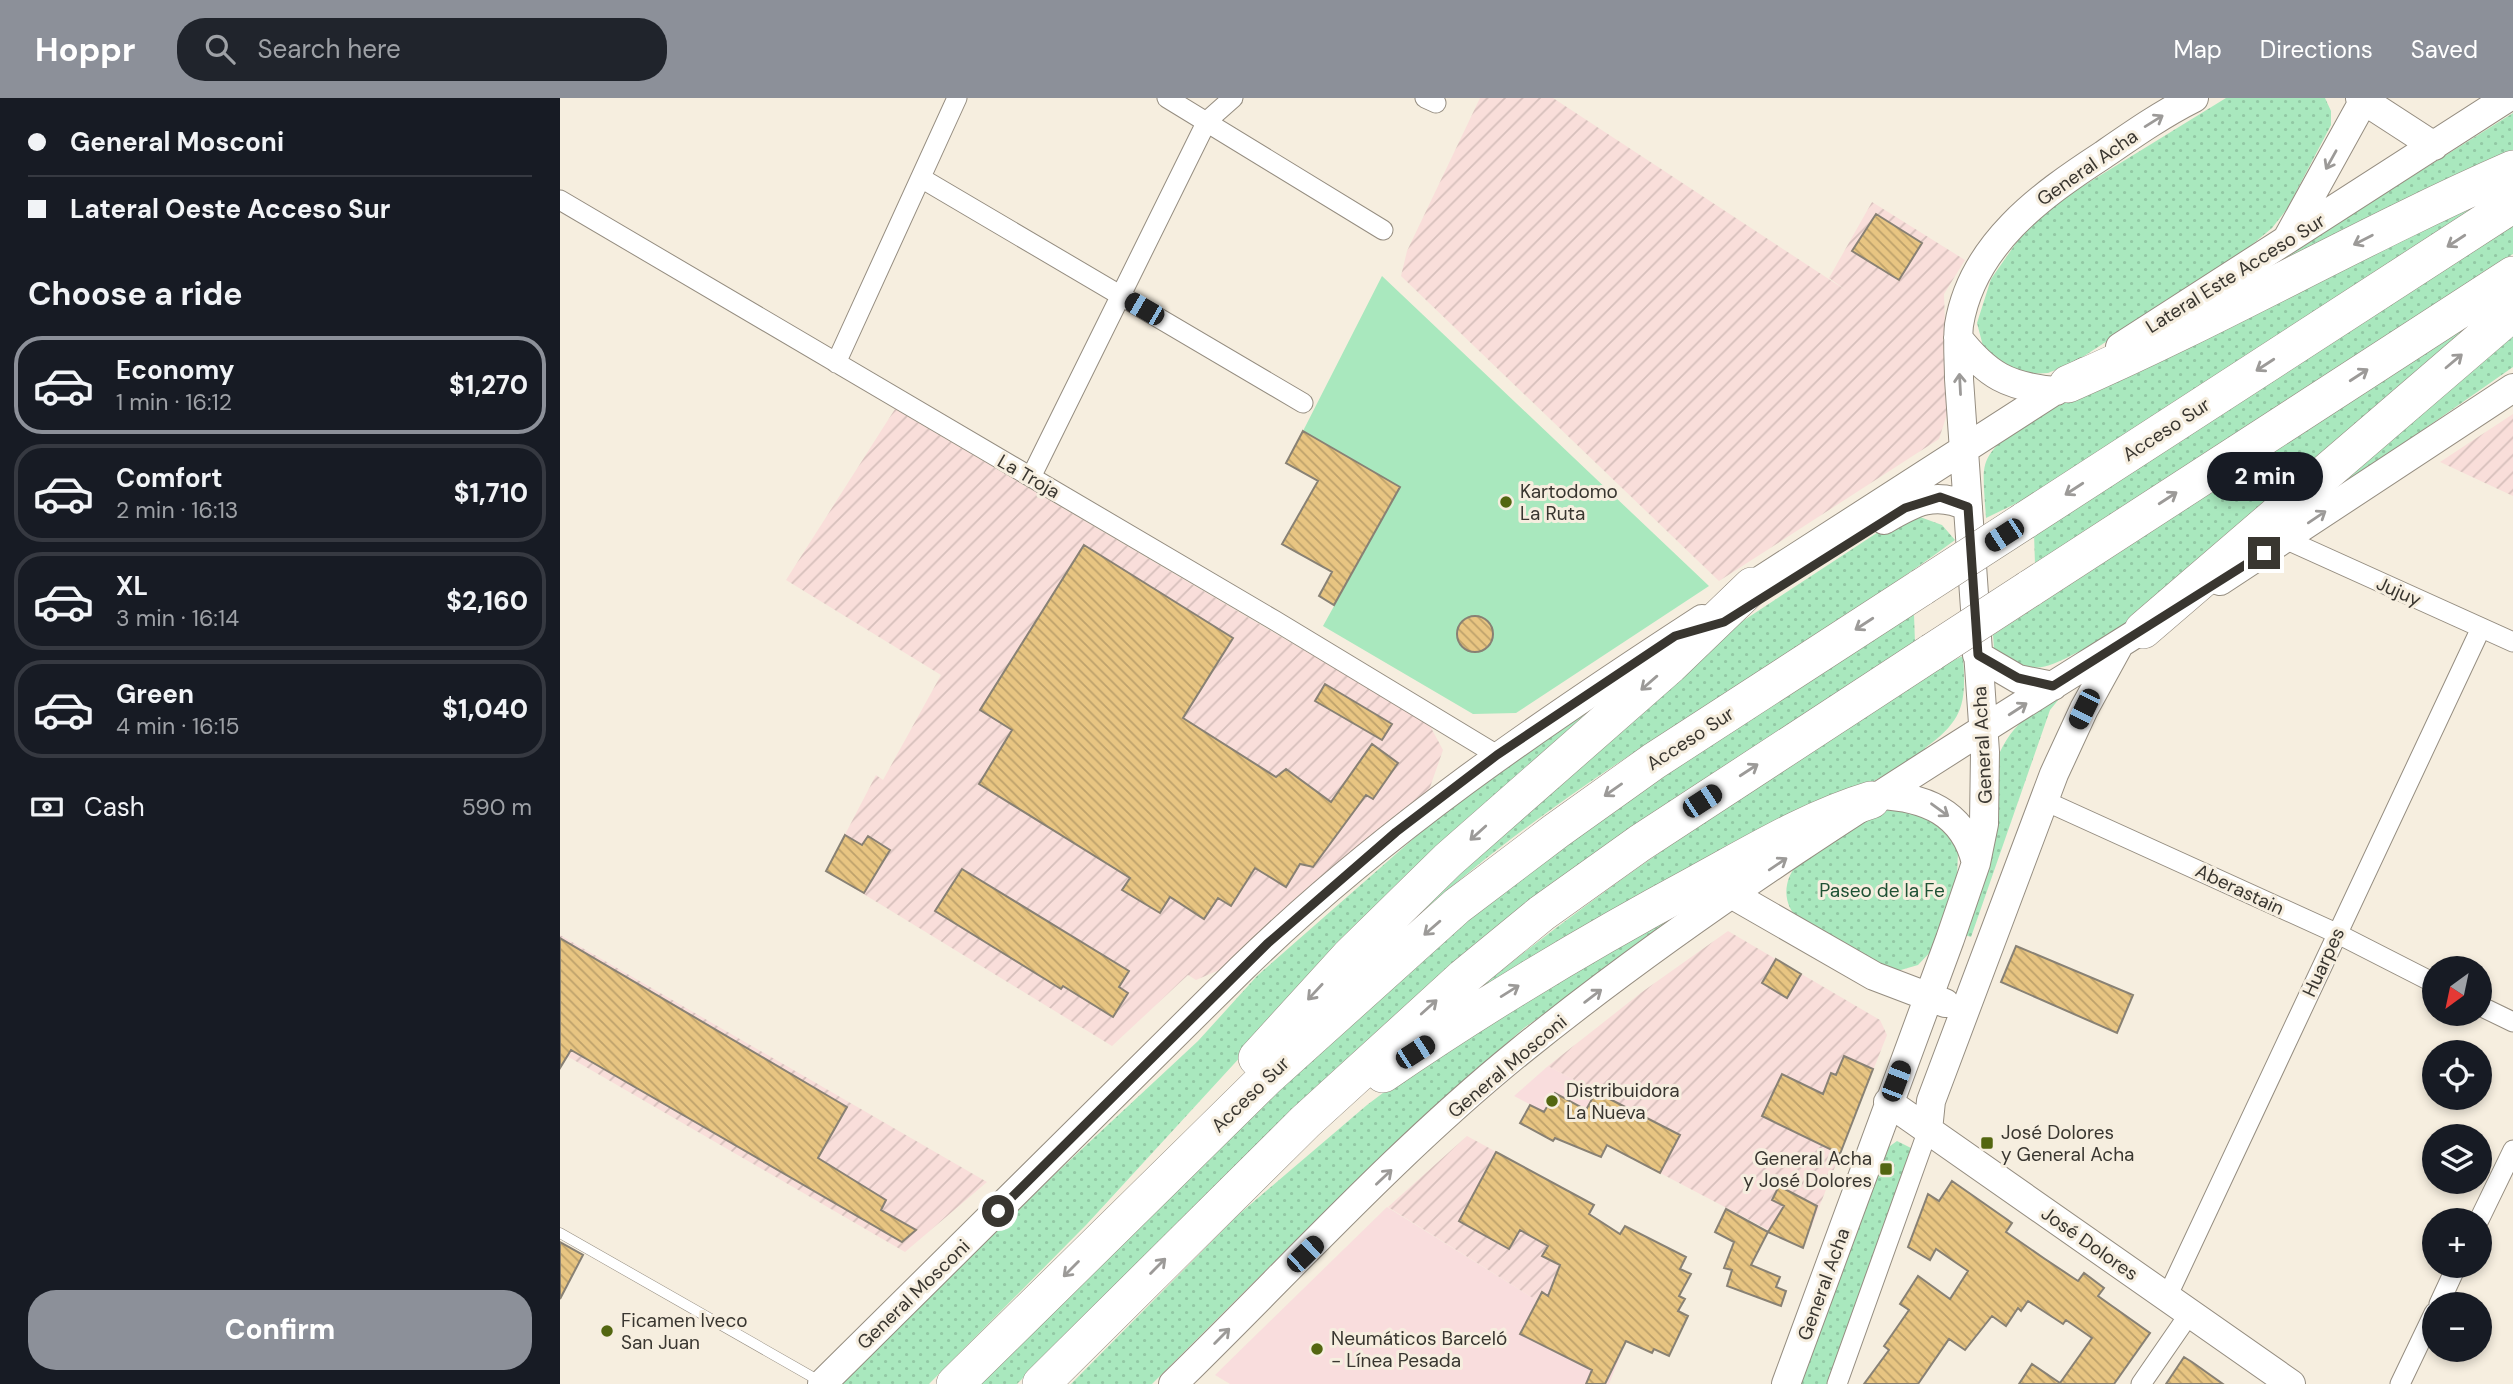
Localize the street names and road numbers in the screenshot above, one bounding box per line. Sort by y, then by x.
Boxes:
street label: General Acha [2032,123,2143,211]
street label: Lateral Este Acceso Sur [2141,208,2330,339]
street label: Acceso Sur [2118,392,2215,467]
street label: La Troja [993,449,1064,504]
street label: Jujuy [2372,571,2426,613]
street label: General Acha [1967,686,1998,804]
street label: Acceso Sur [1642,701,1739,776]
street label: Aberastain [2191,858,2288,921]
street label: Huarpes [2297,924,2350,1001]
street label: General Mosconi [1443,1009,1572,1124]
street label: Acceso Sur [1206,1051,1295,1138]
street label: José Dolores [2036,1201,2143,1286]
street label: General Acha [1792,1225,1855,1344]
street label: General Mosconi [851,1234,975,1355]

